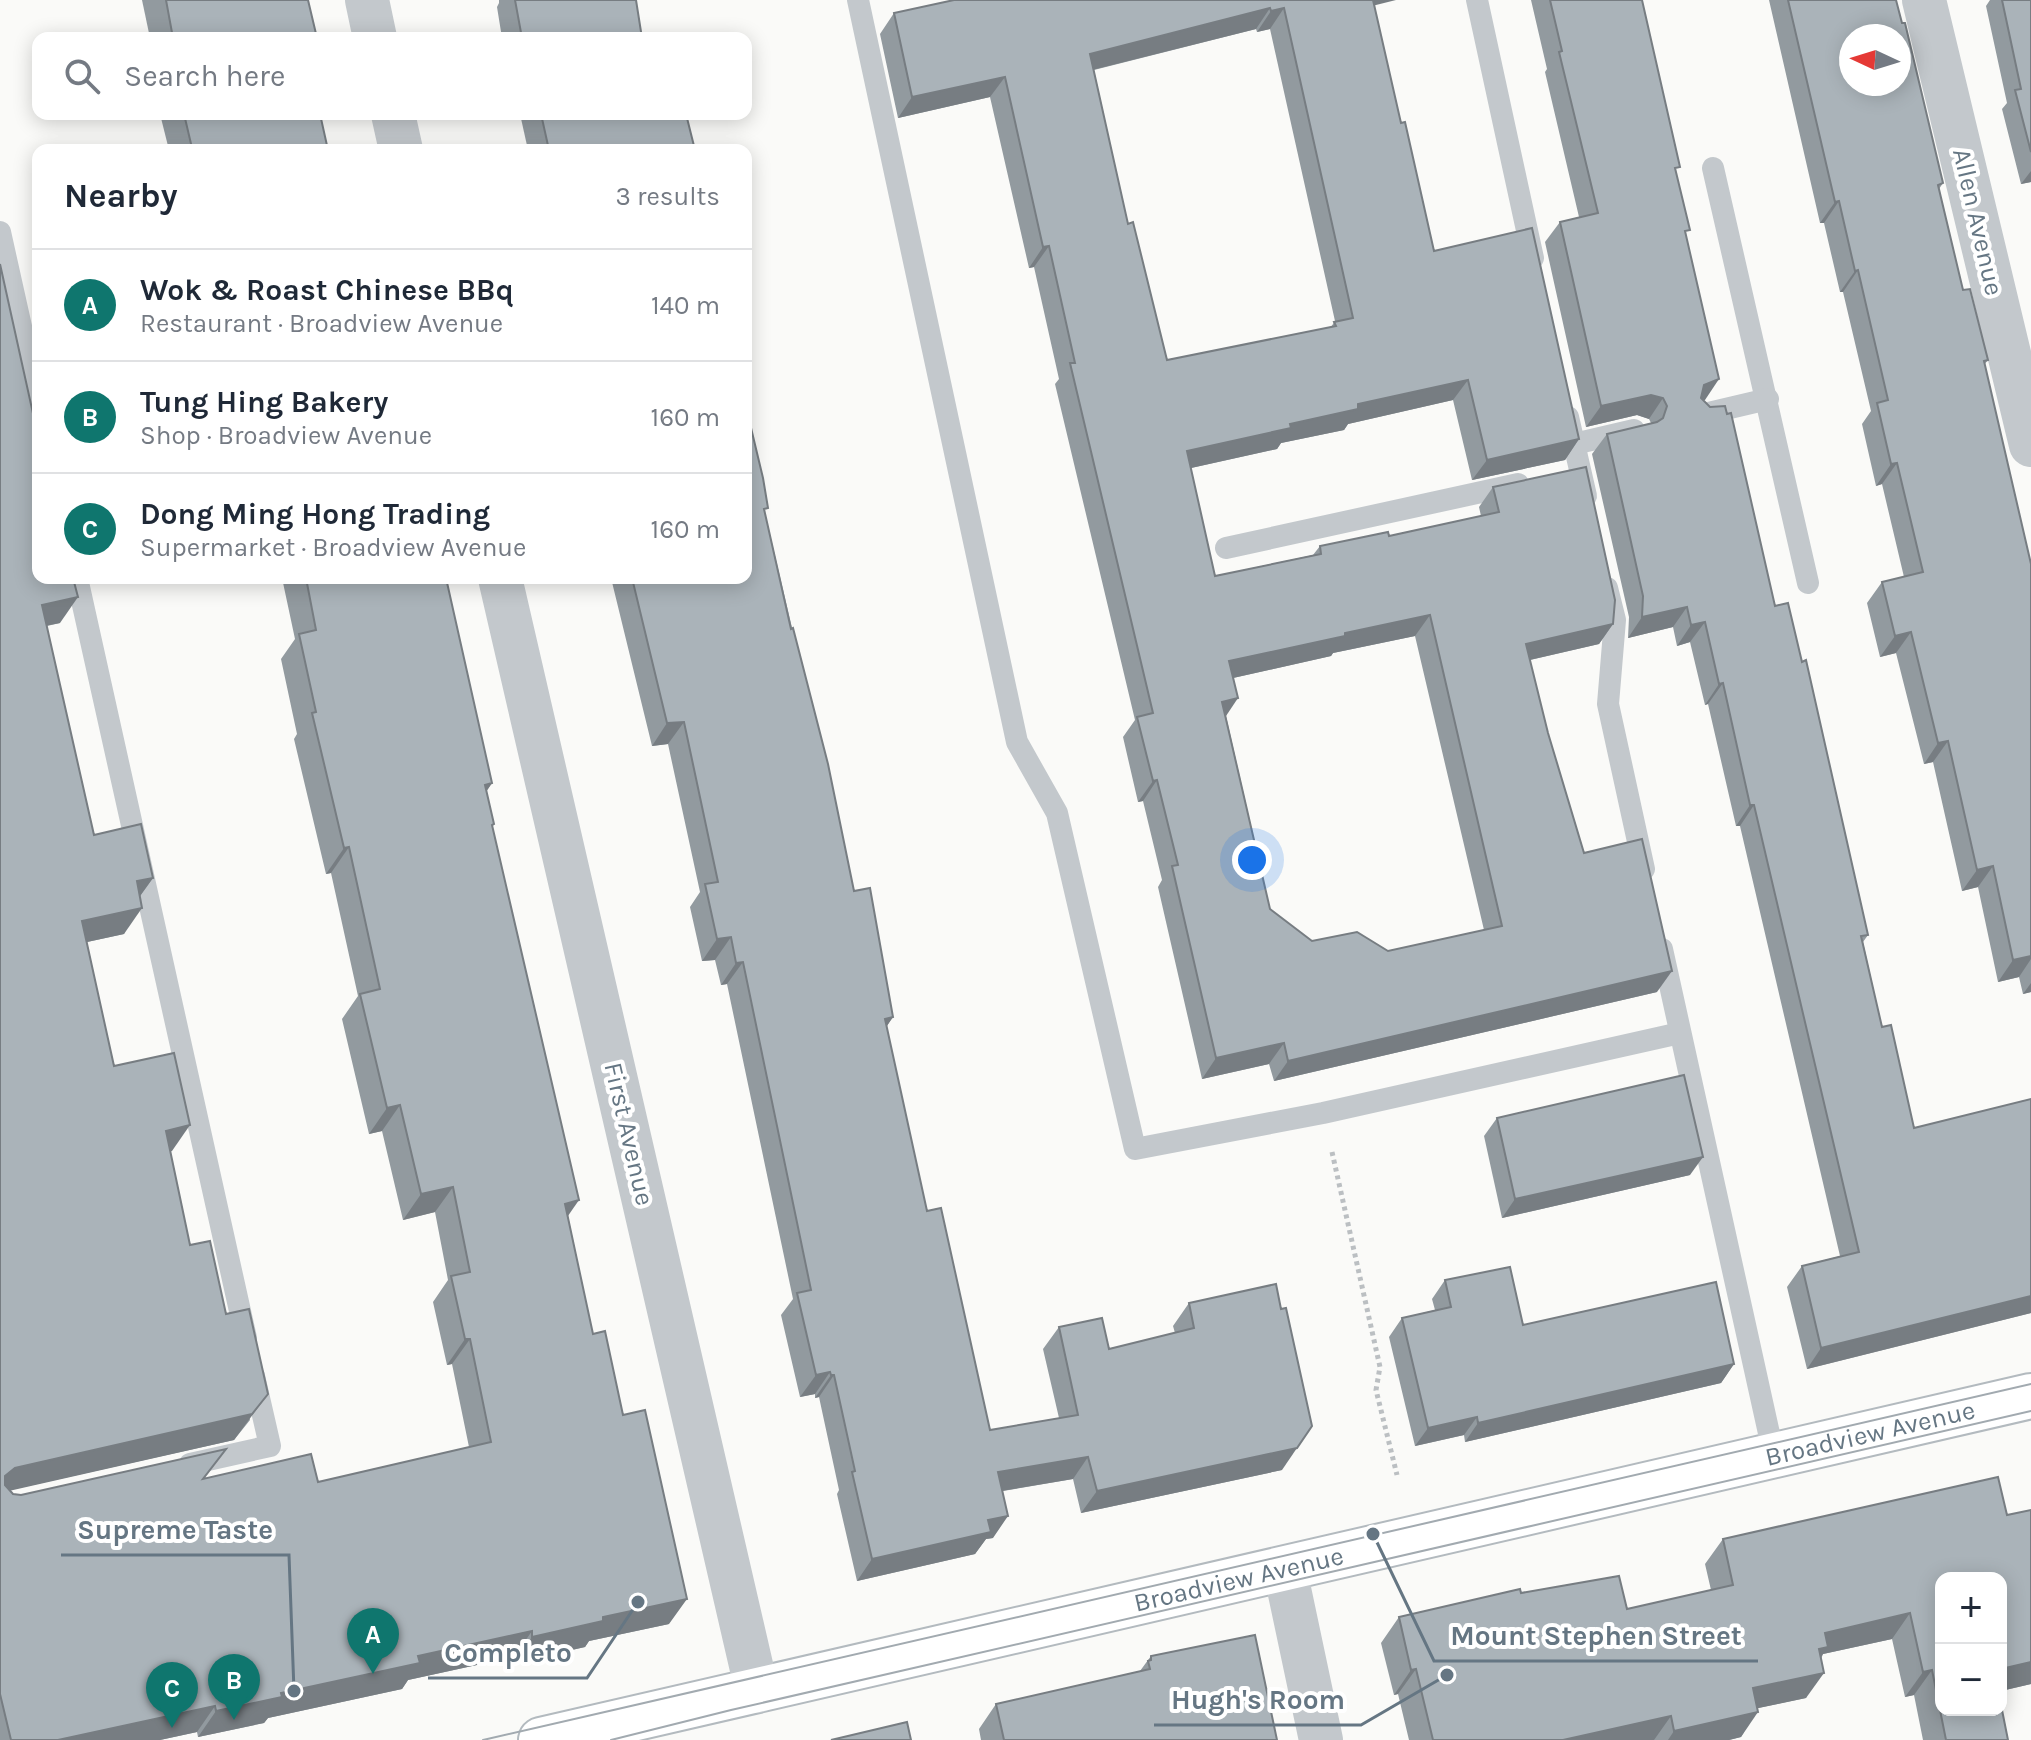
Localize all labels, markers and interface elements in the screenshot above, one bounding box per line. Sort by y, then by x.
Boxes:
north arrow [1839,24,1911,96]
search box [32,32,752,120]
icon: search [60,54,104,98]
text: Search here [124,58,285,94]
street label: Allen Avenue [1946,145,2010,299]
text: Nearby [64,176,178,216]
text: 3 results [616,181,720,212]
text: Wok & Roast Chinese BBq [140,272,514,308]
text: A [82,290,98,321]
text: 140 m [651,290,720,321]
text: Restaurant · Broadview Avenue [140,308,503,339]
text: Tung Hing Bakery [140,384,388,420]
text: B [82,402,98,433]
text: 160 m [651,402,720,433]
text: Shop · Broadview Avenue [140,420,432,451]
text: Dong Ming Hong Trading [140,496,490,532]
text: C [82,514,98,545]
text: 160 m [651,514,720,545]
text: Supermarket · Broadview Avenue [140,532,526,563]
your location [1232,840,1272,880]
street label: First Avenue [597,1059,661,1209]
street label: Broadview Avenue [1762,1394,1978,1472]
callout: Supreme Taste [61,1503,289,1555]
text: Supreme Taste [77,1513,273,1546]
street label: Broadview Avenue [1131,1540,1347,1618]
map controls [1935,1572,2007,1716]
button: + [1935,1572,2007,1644]
pin: A [347,1608,399,1674]
callout: Mount Stephen Street [1434,1609,1758,1661]
text: Mount Stephen Street [1450,1619,1742,1652]
callout: Completo [428,1626,587,1678]
text: Completo [444,1636,572,1669]
button: − [1935,1644,2007,1716]
pin: B [208,1654,260,1720]
pin: C [146,1662,198,1728]
callout: Hugh's Room [1154,1673,1361,1725]
text: Hugh's Room [1171,1683,1345,1716]

